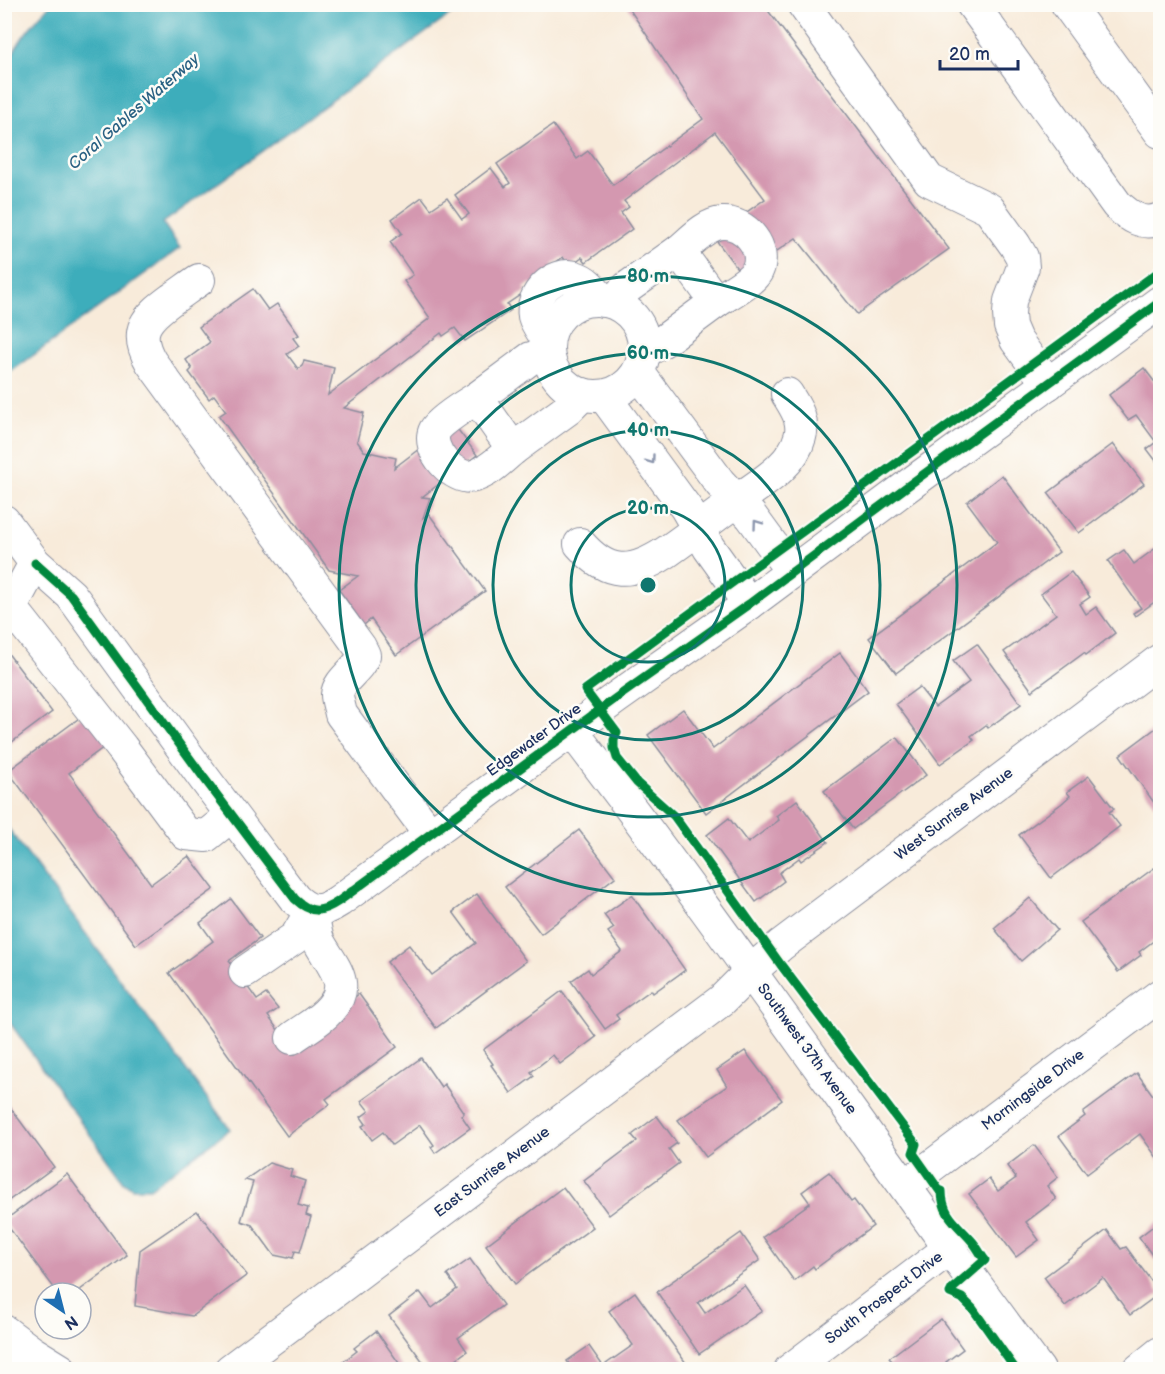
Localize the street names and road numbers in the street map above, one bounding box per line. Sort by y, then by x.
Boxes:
street label: Edgewater Drive [483,699,585,781]
street label: West Sunrise Avenue [891,763,1017,865]
street label: Southwest 37th Avenue [753,980,861,1118]
street label: Morningside Drive [978,1045,1088,1135]
street label: East Sunrise Avenue [431,1122,554,1222]
street label: South Prospect Drive [821,1247,947,1349]

